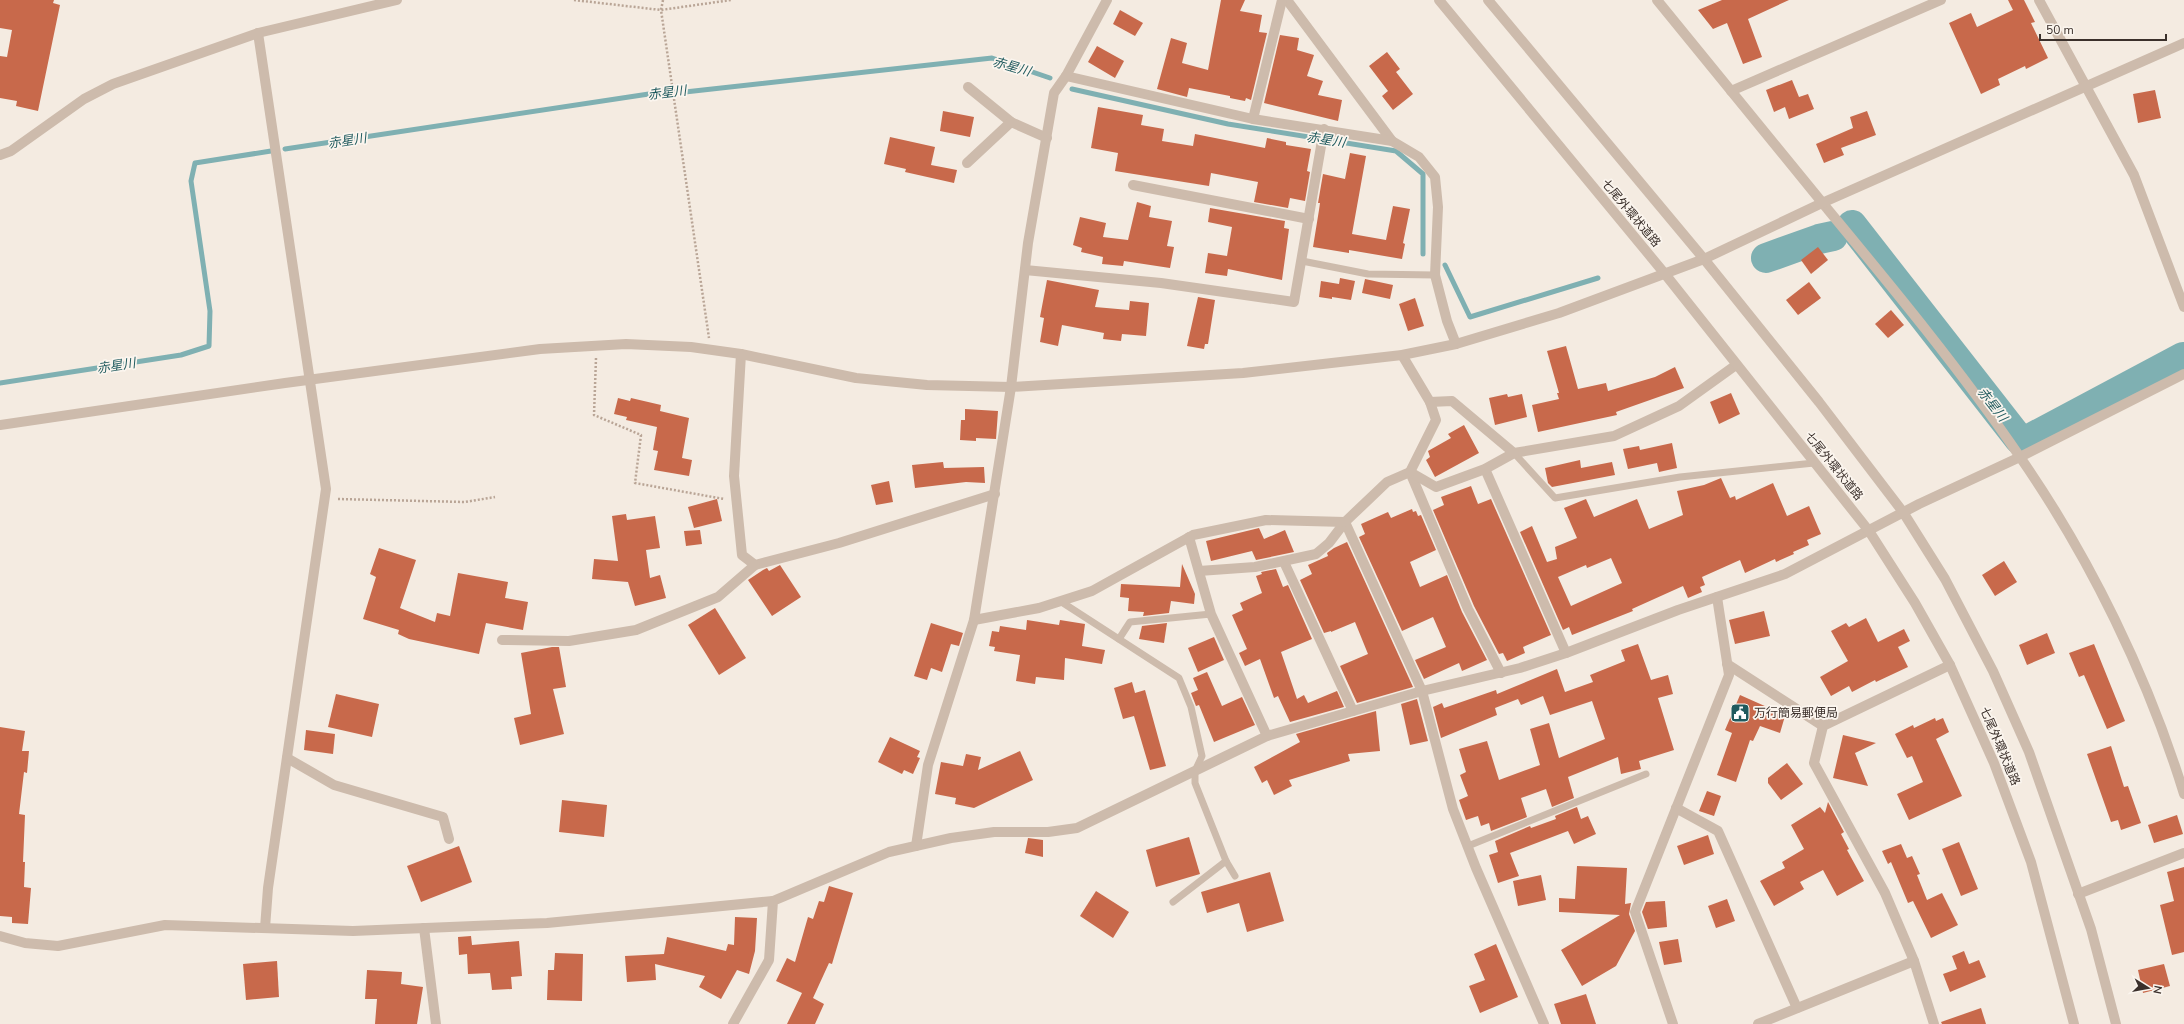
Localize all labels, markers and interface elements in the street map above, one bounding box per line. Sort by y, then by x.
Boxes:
scale bar [2040,16,2166,42]
text: 50 m [2046,22,2074,38]
water label: 赤星川 [990,53,1035,82]
water label: 赤星川 [647,81,690,104]
water label: 赤星川 [1305,128,1348,152]
water label: 赤星川 [326,129,370,153]
street label: 七尾外環状道路 [1598,176,1664,250]
water label: 赤星川 [95,354,139,378]
water label: 赤星川 [1973,384,2013,427]
street label: 七尾外環状道路 [1801,428,1867,504]
public building icon: 万行簡易郵便局 [1729,702,1751,724]
street label: 七尾外環状道路 [1976,704,2024,788]
place label: 万行簡易郵便局 [1754,705,1838,721]
north arrow [2128,968,2168,1008]
text: N [2149,984,2165,995]

